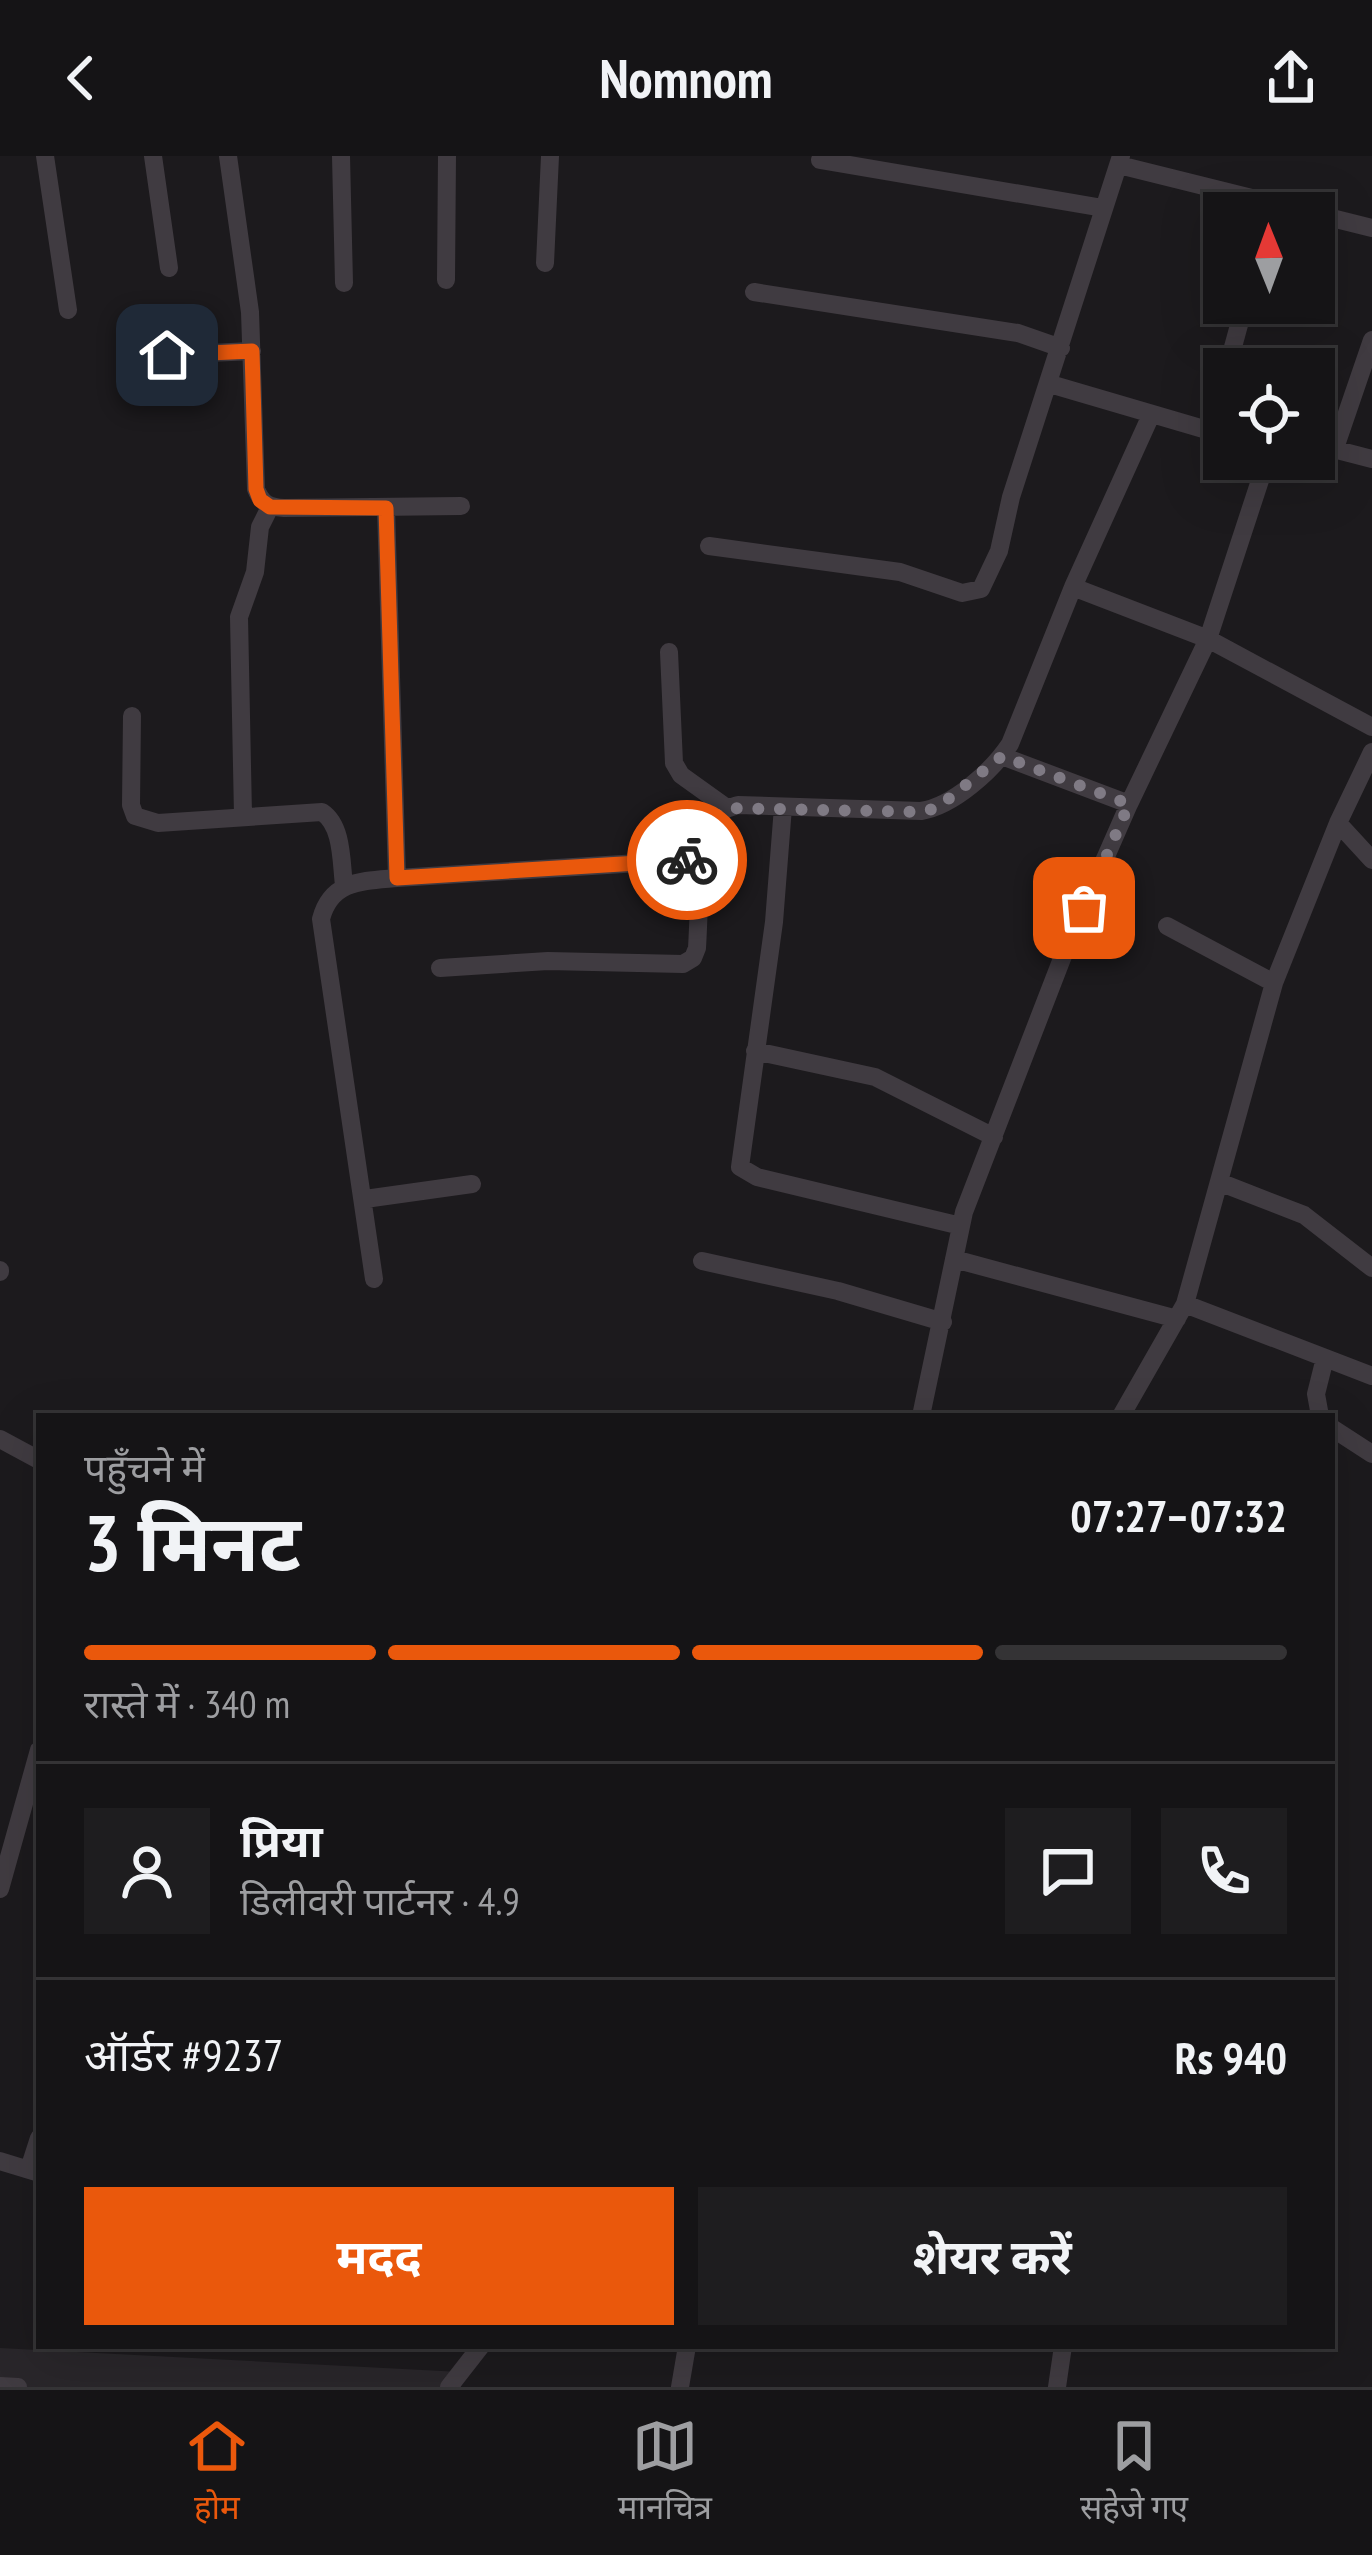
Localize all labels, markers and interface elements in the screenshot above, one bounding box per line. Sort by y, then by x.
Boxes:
text: Nomnom [599,43,773,113]
icon: back [48,45,114,111]
icon: share [1258,45,1324,111]
north arrow [1203,192,1335,324]
map controls [1203,192,1335,480]
pin [116,304,218,406]
icon: home [134,322,200,388]
button: locate [1203,348,1335,480]
courier [627,800,747,920]
icon: bike [654,827,720,893]
pin [1033,857,1135,959]
icon: bag [1051,875,1117,941]
text: पहुँचने में [84,1442,205,1493]
text: 07:27–07:32 [1070,1486,1287,1544]
text: 3 मिनट [84,1492,301,1593]
text: रास्ते में · 340 m [84,1678,290,1729]
button: person [84,1808,210,1934]
button: chat [1005,1808,1131,1934]
button: phone [1161,1808,1287,1934]
text: प्रिया [240,1811,323,1869]
text: डिलीवरी पार्टनर · 4.9 [240,1875,520,1926]
text: ऑर्डर #9237 [84,2025,283,2083]
text: Rs 940 [1175,2028,1287,2086]
button: मदद [84,2187,674,2325]
button: शेयर करें [698,2187,1287,2325]
tab: होम [184,2413,250,2532]
tab: मानचित्र [618,2413,712,2532]
tab: सहेजे गए [1080,2413,1188,2532]

